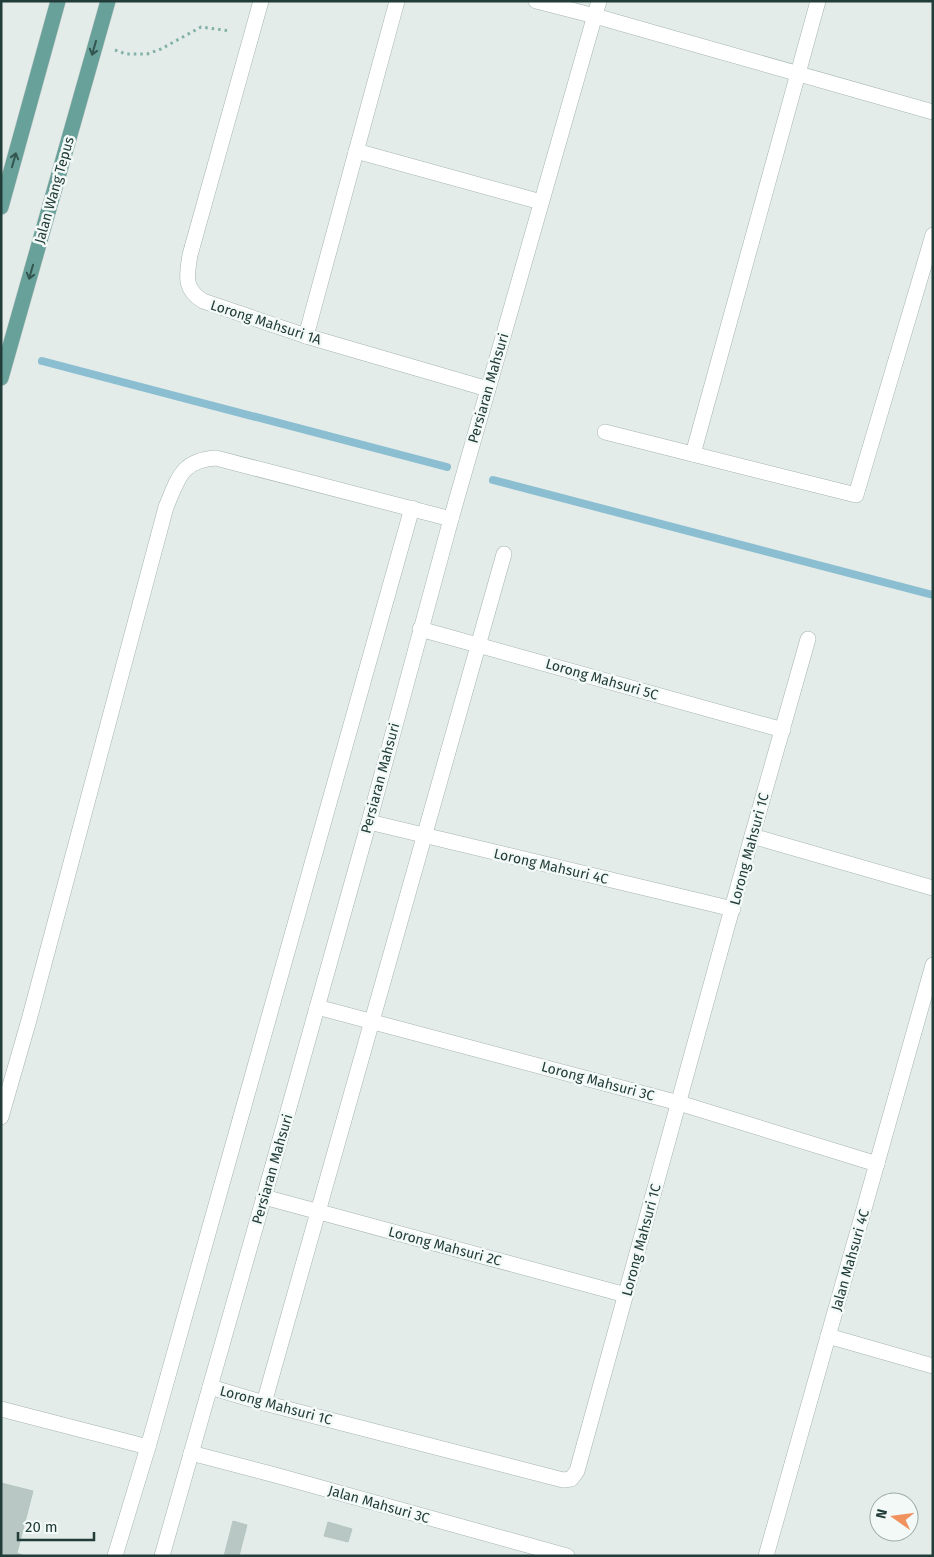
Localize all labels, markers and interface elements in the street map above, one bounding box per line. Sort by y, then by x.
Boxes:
one-way arrow [89,40,99,56]
street label: Jalan Wang Tepus [31,134,78,246]
one-way arrow [10,152,20,168]
one-way arrow [26,264,36,280]
street label: Lorong Mahsuri 1A [208,297,323,348]
street label: Persiaran Mahsuri [465,331,512,445]
street label: Lorong Mahsuri 5C [544,655,660,704]
street label: Persiaran Mahsuri [358,721,403,835]
street label: Lorong Mahsuri 1C [726,791,773,907]
street label: Lorong Mahsuri 4C [492,845,610,888]
street label: Lorong Mahsuri 3C [539,1058,656,1105]
street label: Persiaran Mahsuri [249,1112,296,1226]
street label: Lorong Mahsuri 1C [618,1182,665,1298]
street label: Jalan Mahsuri 4C [828,1207,873,1313]
street label: Lorong Mahsuri 2C [387,1223,503,1270]
street label: Lorong Mahsuri 1C [218,1382,334,1429]
street label: Jalan Mahsuri 3C [326,1482,432,1527]
north arrow [869,1492,919,1542]
text: N [872,1507,891,1521]
scale bar [18,1510,94,1542]
text: 20 m [25,1518,58,1536]

